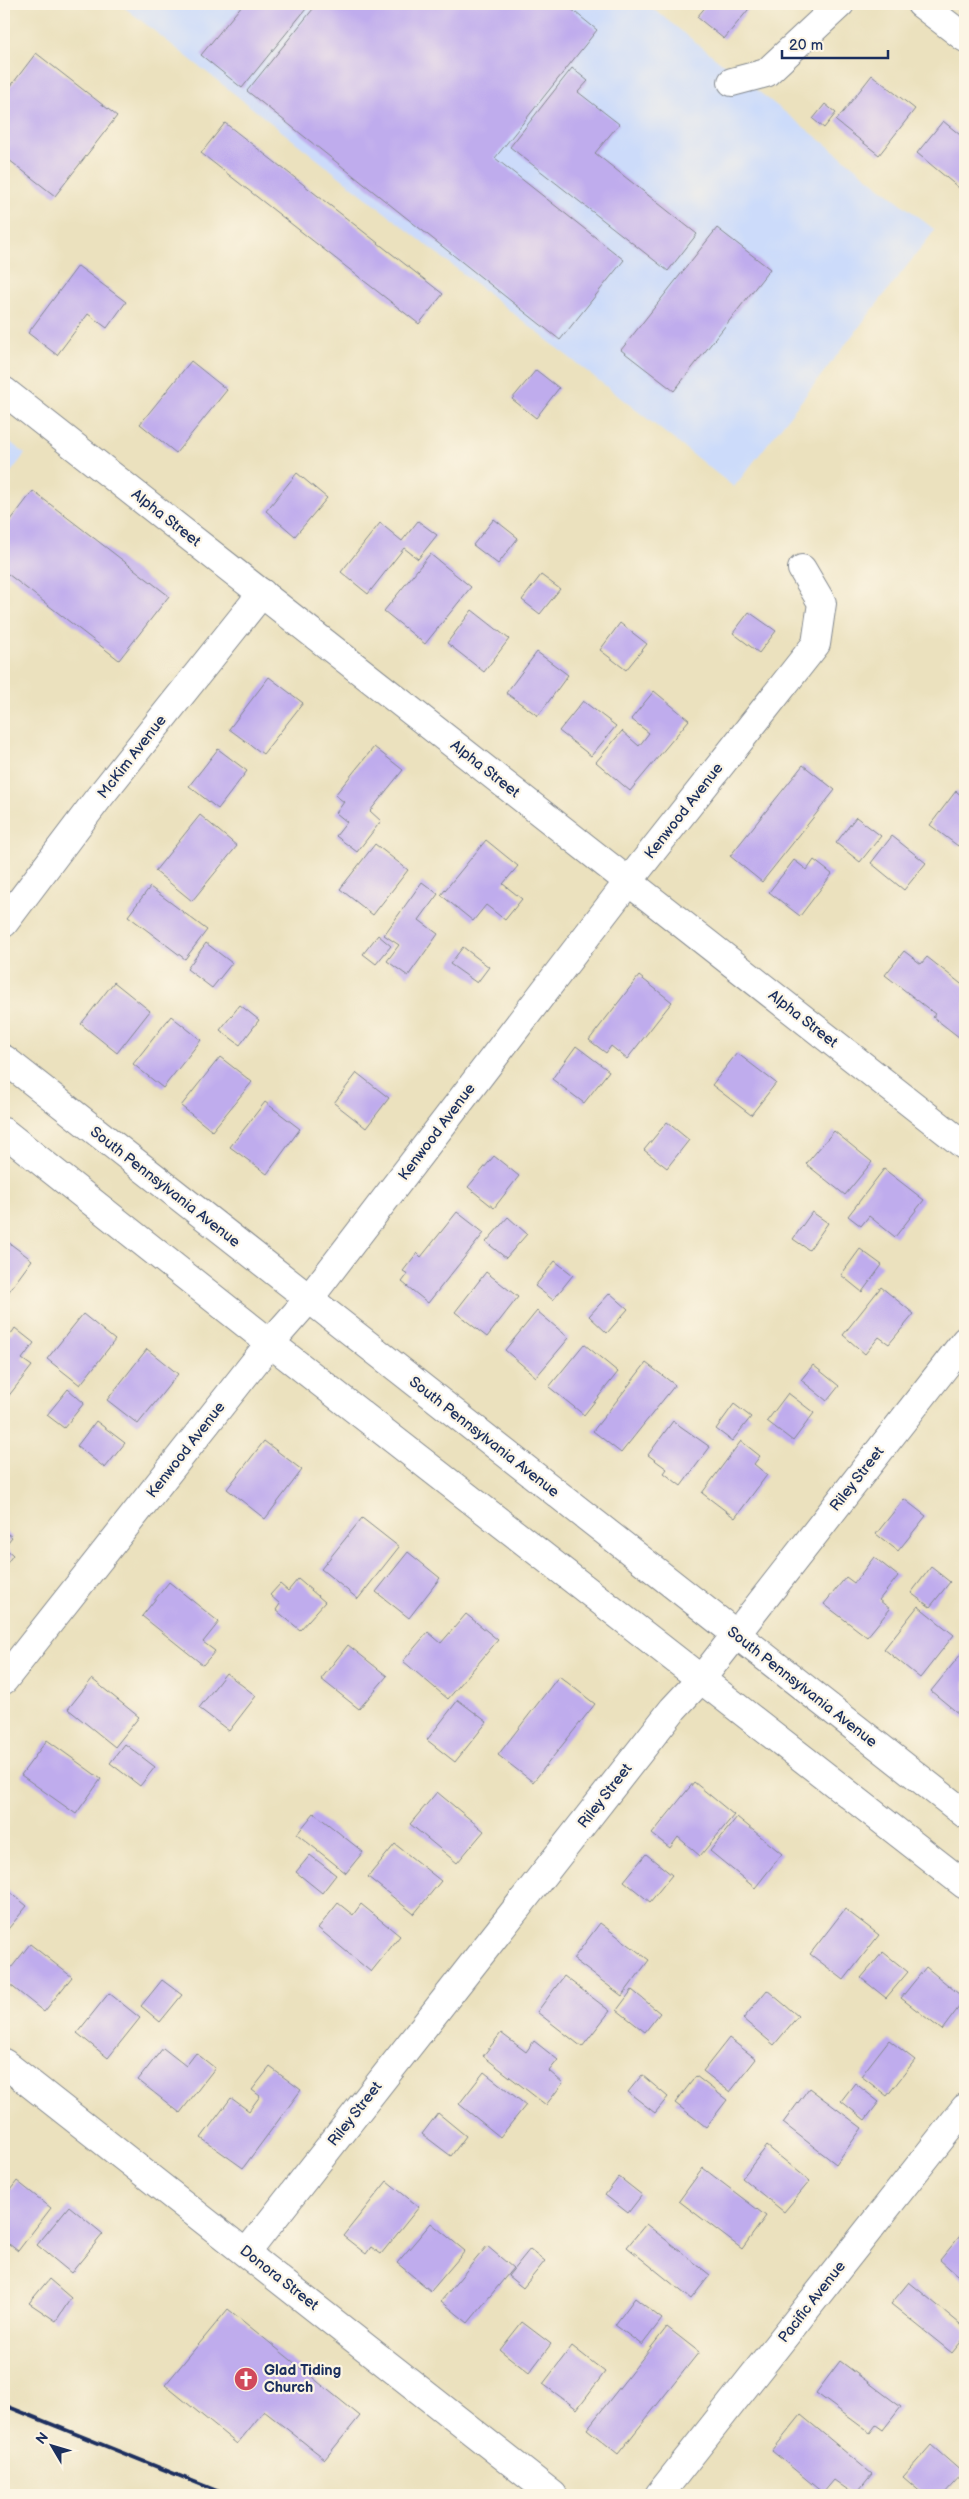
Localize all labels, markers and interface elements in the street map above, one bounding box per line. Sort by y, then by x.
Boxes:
scale bar [782,28,888,60]
text: 20 m [789,36,823,55]
street label: Alpha Street [127,485,205,551]
street label: McKim Avenue [93,711,171,803]
street label: Alpha Street [446,736,524,802]
street label: Kenwood Avenue [641,759,727,863]
street label: Alpha Street [764,986,842,1052]
street label: Kenwood Avenue [394,1080,480,1184]
street label: South Pennsylvania Avenue [86,1122,244,1252]
street label: South Pennsylvania Avenue [405,1372,563,1502]
street label: Kenwood Avenue [143,1398,229,1502]
street label: Riley Street [826,1443,888,1515]
street label: South Pennsylvania Avenue [723,1622,881,1752]
street label: Riley Street [574,1760,636,1832]
street label: Riley Street [324,2078,386,2150]
street label: Donora Street [236,2241,322,2315]
street label: Pacific Avenue [774,2257,850,2347]
place label: Glad Tiding Church [264,2361,341,2397]
church icon: Glad Tiding Church [233,2366,259,2392]
north arrow [28,2422,78,2472]
text: N [32,2429,52,2448]

